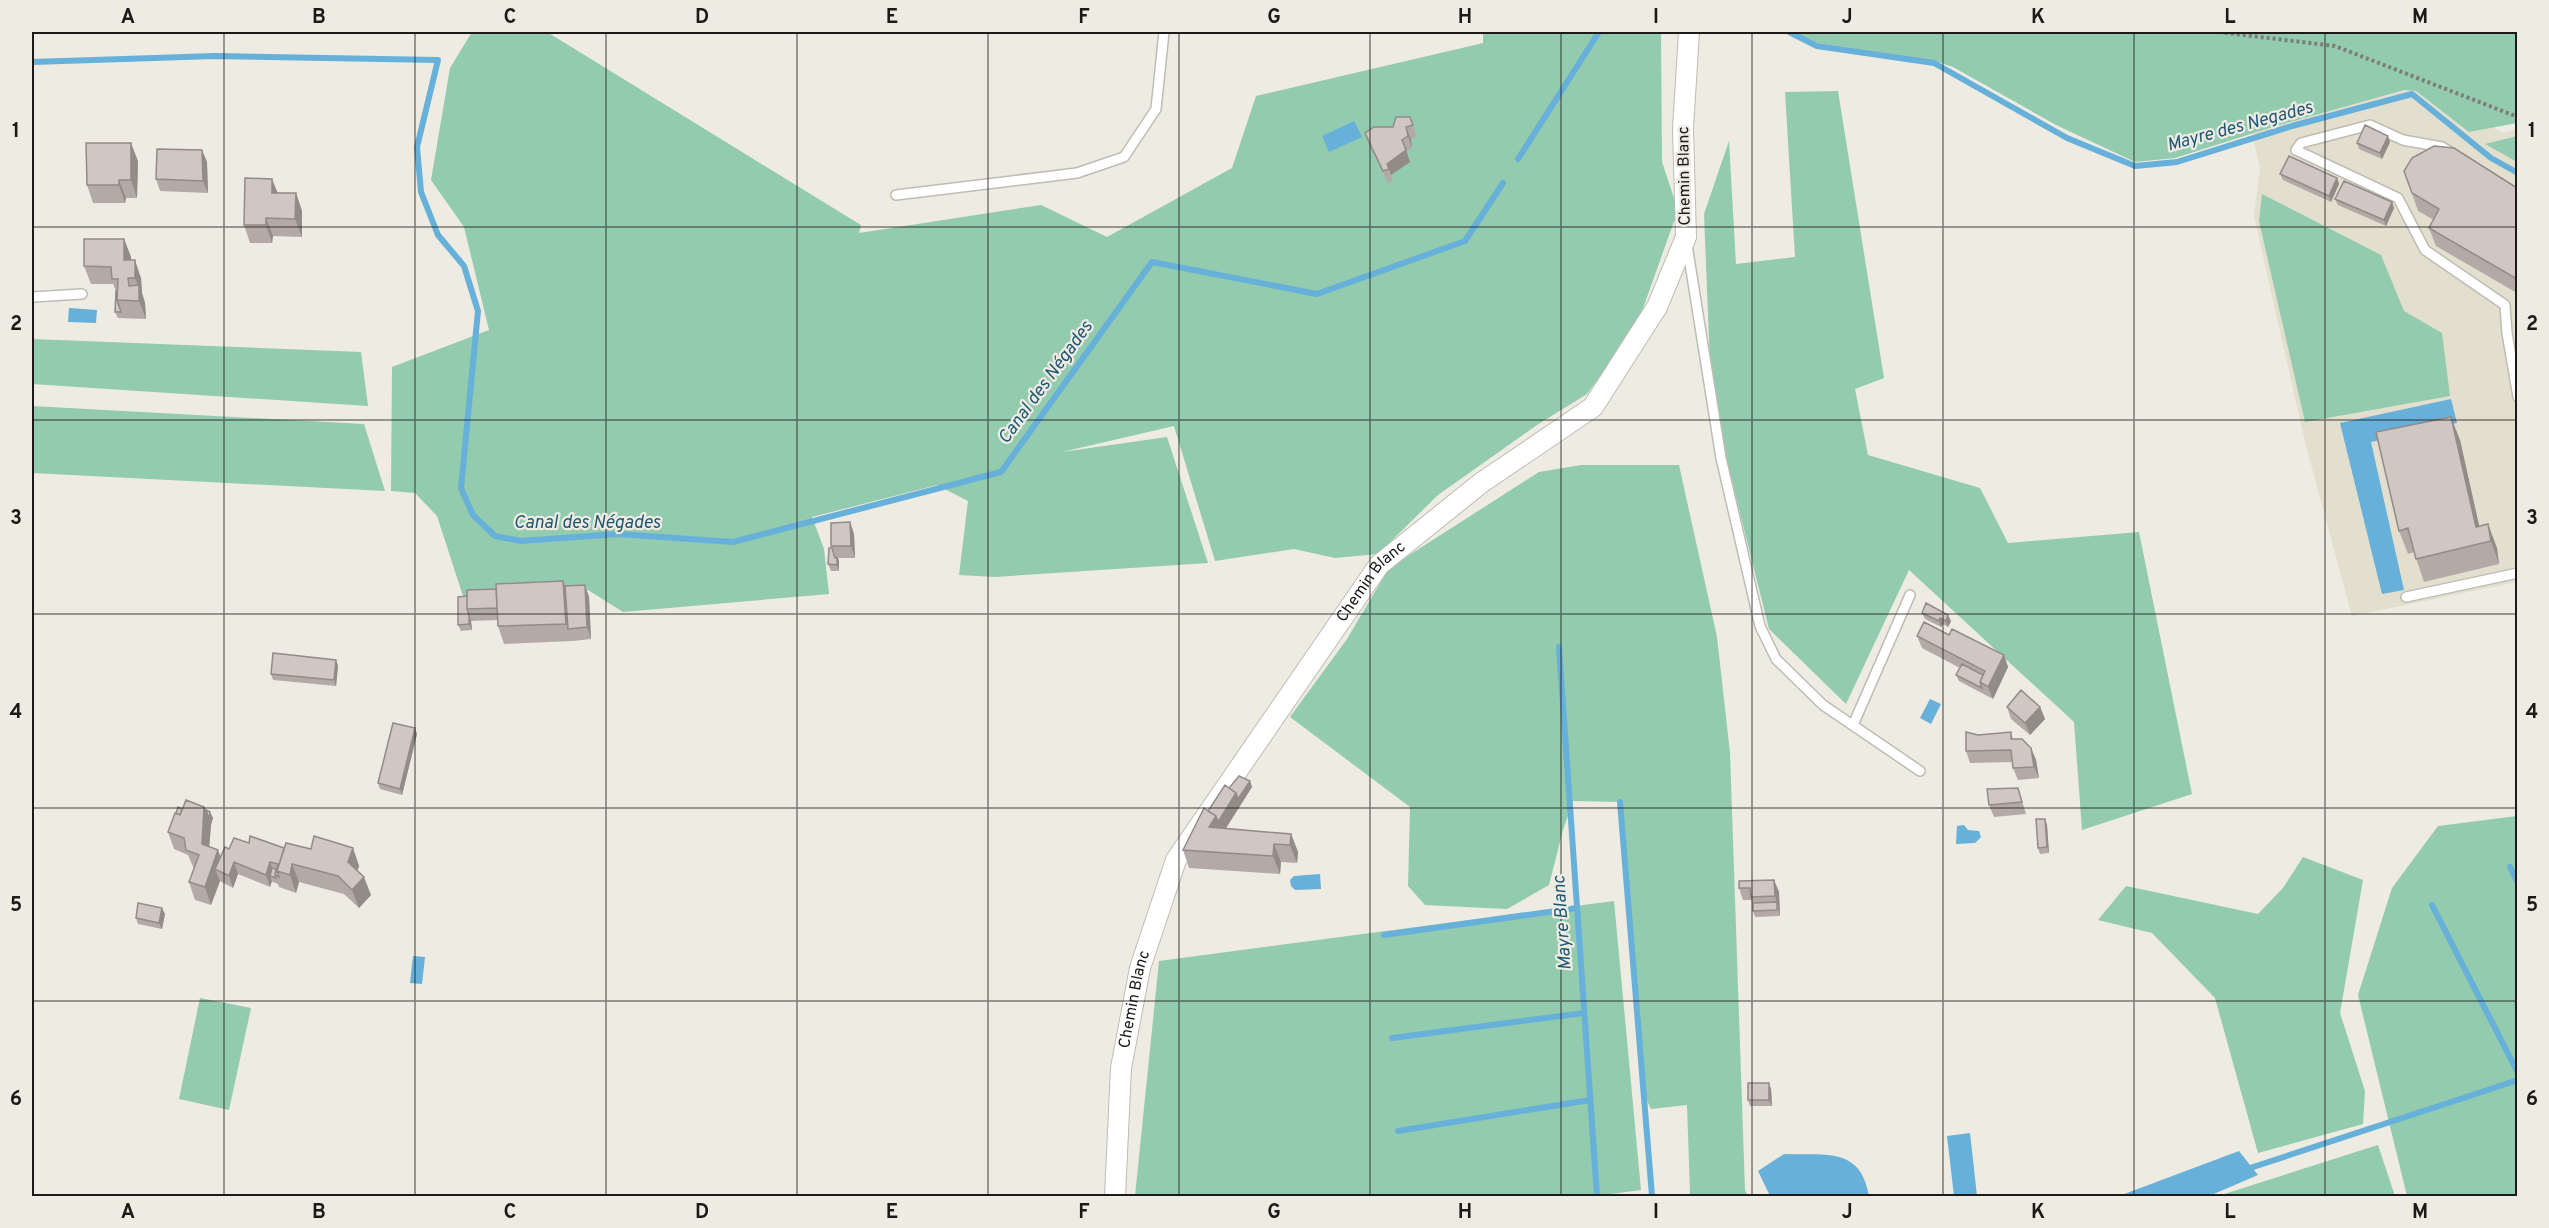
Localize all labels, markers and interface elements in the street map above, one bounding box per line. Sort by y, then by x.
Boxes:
text: A [121,5,135,31]
text: B [312,5,326,31]
text: C [504,5,516,31]
text: D [695,5,709,31]
text: E [886,5,898,31]
text: F [1078,5,1090,31]
text: G [1267,5,1281,31]
text: H [1458,5,1472,31]
text: I [1653,5,1659,31]
text: J [1841,5,1853,31]
text: K [2031,5,2045,31]
text: L [2224,5,2236,31]
text: M [2412,5,2428,31]
water label: Mayre des Negades [2165,96,2316,158]
text: 1 [12,119,20,145]
text: 1 [2528,119,2536,145]
street label: Chemin Blanc [1674,126,1696,226]
text: 2 [10,312,22,338]
text: 2 [2526,312,2538,338]
water label: Canal des Négades [994,316,1099,449]
text: 3 [10,506,22,532]
text: 3 [2526,506,2538,532]
water label: Canal des Négades [514,512,661,535]
street label: Chemin Blanc [1332,537,1410,626]
text: 4 [10,700,22,726]
text: 4 [2526,700,2538,726]
water label: Mayre Blanc [1548,874,1578,971]
text: 5 [10,893,22,919]
text: 5 [2526,893,2538,919]
street label: Chemin Blanc [1115,948,1155,1050]
text: 6 [10,1087,22,1113]
text: 6 [2526,1087,2538,1113]
text: A [121,1200,135,1226]
text: B [312,1200,326,1226]
text: C [504,1200,516,1226]
text: D [695,1200,709,1226]
text: E [886,1200,898,1226]
text: F [1078,1200,1090,1226]
text: G [1267,1200,1281,1226]
text: H [1458,1200,1472,1226]
text: I [1653,1200,1659,1226]
text: J [1841,1200,1853,1226]
text: K [2031,1200,2045,1226]
text: L [2224,1200,2236,1226]
text: M [2412,1200,2428,1226]

